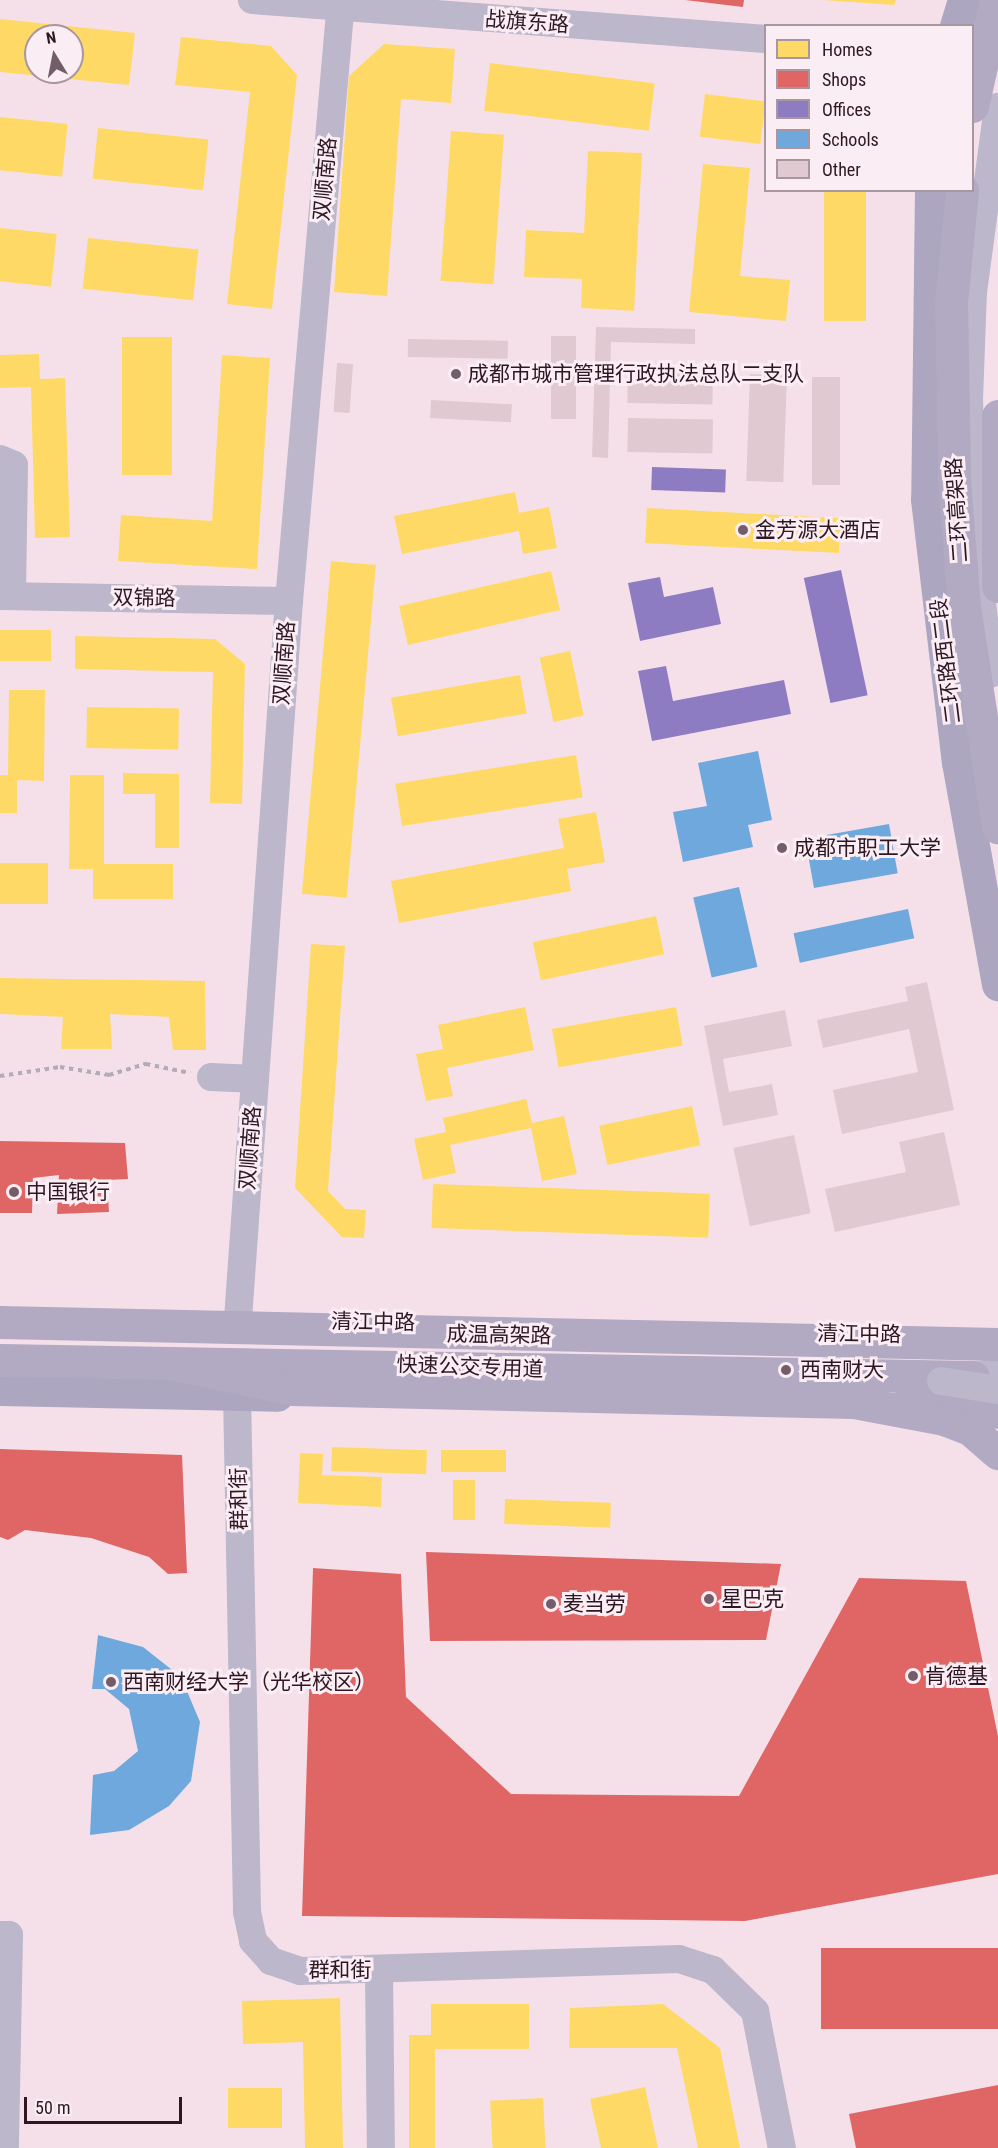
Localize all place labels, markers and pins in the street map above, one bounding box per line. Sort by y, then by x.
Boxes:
place label: 成都市城市管理行政执法总队二支队 [468,361,804,387]
marker: 成都市城市管理行政执法总队二支队 [449,367,463,381]
place label: 金芳源大酒店 [755,517,881,543]
marker: 金芳源大酒店 [736,523,750,537]
place label: 成都市职工大学 [794,835,941,861]
marker: 成都市职工大学 [775,841,789,855]
place label: 中国银行 [26,1179,110,1205]
marker: 中国银行 [7,1185,21,1199]
place label: 西南财大 [800,1357,884,1383]
marker: 西南财大 [777,1361,795,1379]
place label: 星巴克 [721,1586,784,1612]
place label: 麦当劳 [563,1591,626,1617]
marker: 星巴克 [702,1592,716,1606]
marker: 麦当劳 [544,1597,558,1611]
place label: 肯德基 [925,1663,988,1689]
place label: 西南财经大学（光华校区） [123,1669,375,1695]
marker: 肯德基 [906,1669,920,1683]
marker: 西南财经大学（光华校区） [104,1675,118,1689]

